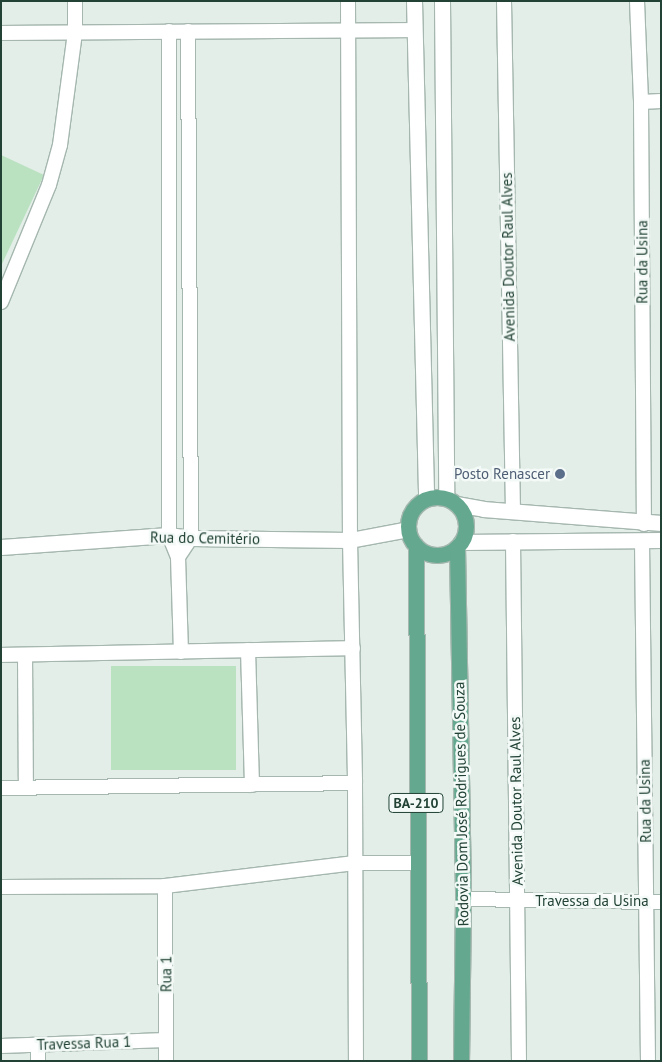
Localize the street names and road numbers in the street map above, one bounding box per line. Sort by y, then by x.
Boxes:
street label: Avenida Doutor Raul Alves [498,172,518,342]
street label: Rua da Usina [633,220,651,304]
street label: Rua do Cemitério [150,528,260,548]
street label: Rodovia Dom José Rodrigues de Souza [450,682,472,926]
street label: Avenida Doutor Raul Alves [506,716,526,886]
street label: Rua da Usina [635,759,655,843]
road number: BA-210 [387,791,445,814]
street label: Travessa da Usina [535,892,649,910]
street label: Rua 1 [157,956,175,992]
street label: Travessa Rua 1 [36,1032,132,1054]

